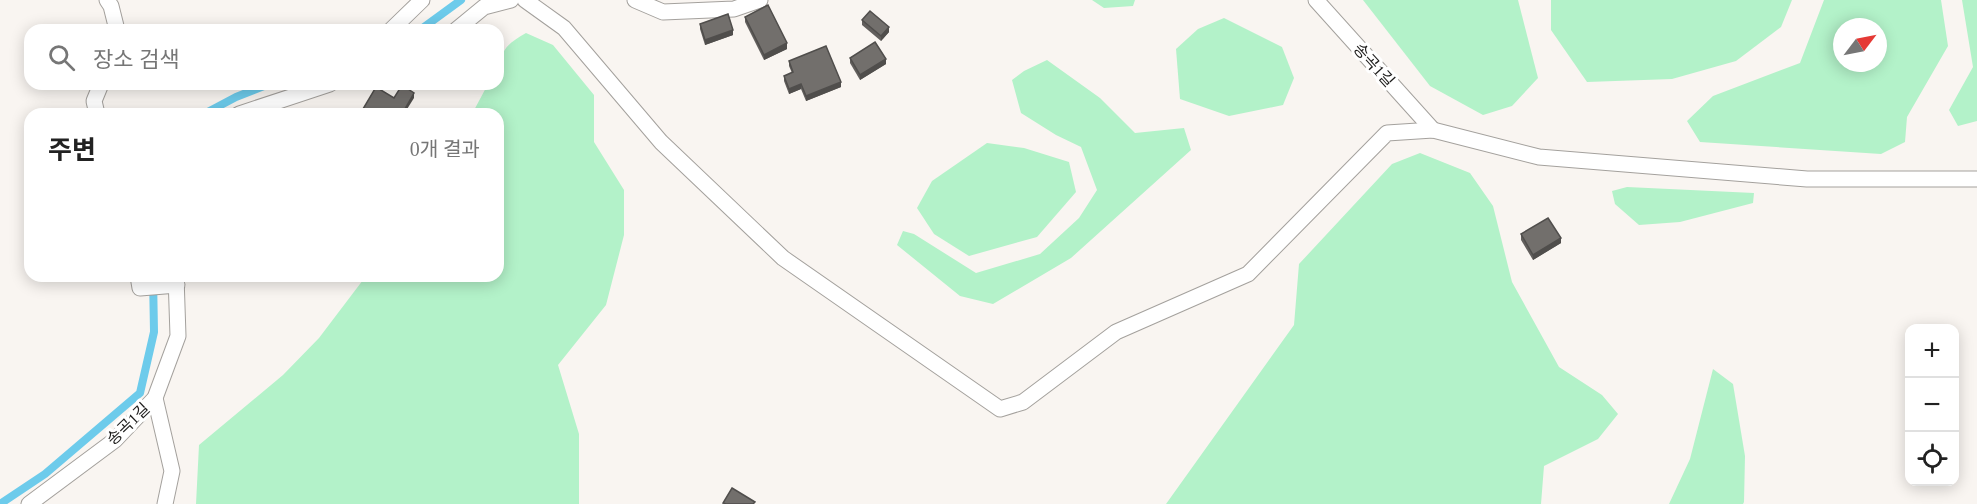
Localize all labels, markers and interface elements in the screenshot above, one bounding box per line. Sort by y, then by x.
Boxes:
north arrow [1833,18,1887,72]
search box [24,24,504,90]
street label: 송곡1길 [1350,40,1398,90]
icon: search [45,41,78,74]
text: 장소 검색 [93,47,179,72]
text: 주변 [48,136,96,165]
text: 0개 결과 [410,138,480,160]
map controls [1905,324,1959,486]
button: + [1905,324,1959,378]
button: − [1905,378,1959,432]
street label: 송곡1길 [103,400,153,448]
button: locate [1905,432,1959,486]

